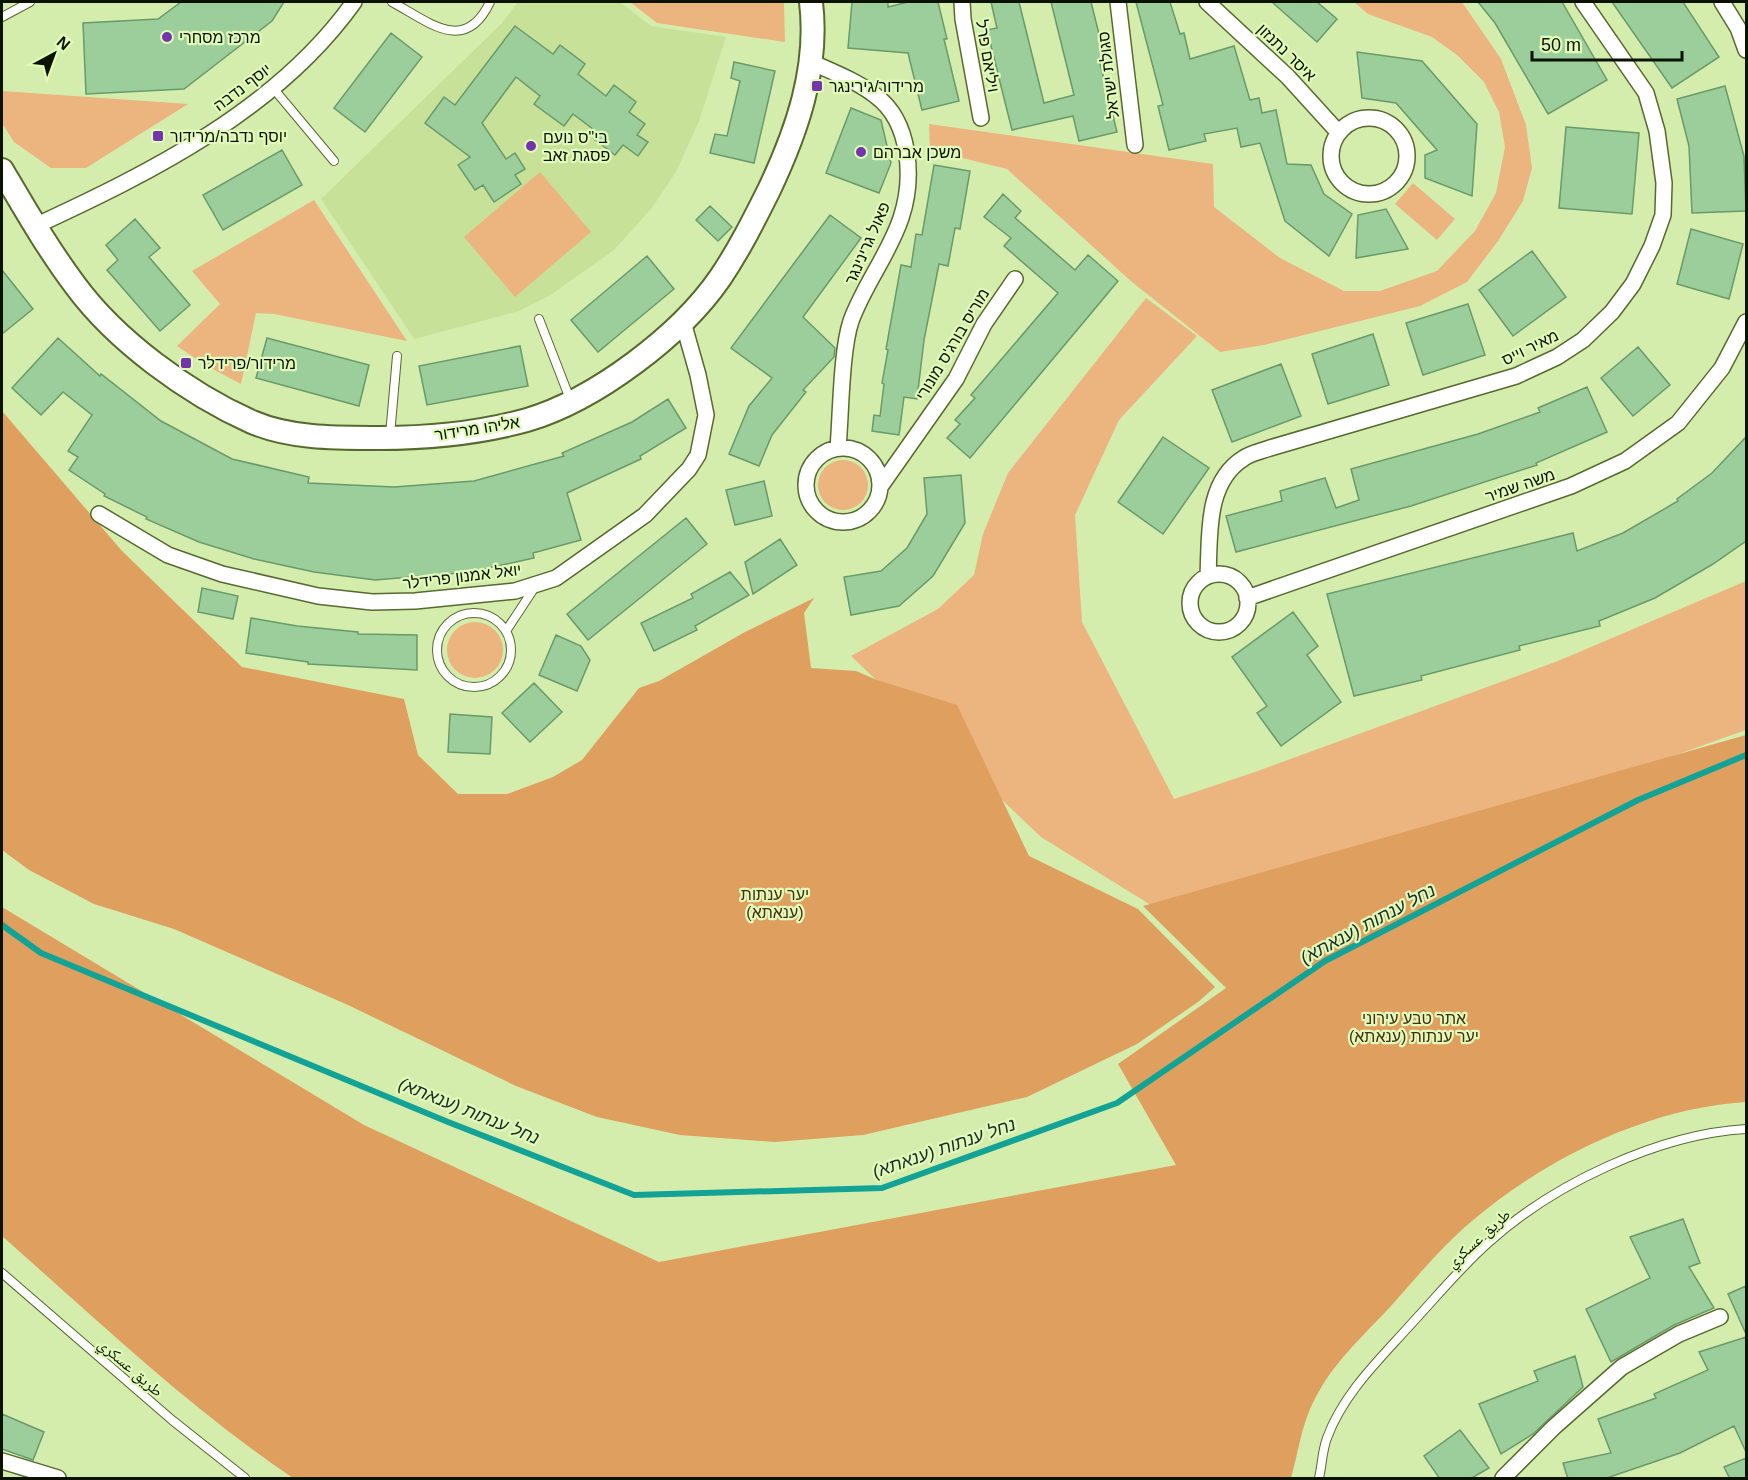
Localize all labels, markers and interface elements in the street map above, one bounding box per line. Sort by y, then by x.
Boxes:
street label: ויליאם פרל [973,19,1002,94]
street label: איסר נתנזון [1254,20,1319,84]
north arrow [24,24,84,84]
scale bar [1532,24,1682,62]
place label: מרכז מסחרי [179,29,261,46]
marker: מרכז מסחרי [160,30,174,44]
street label: סגולת ישראל [1095,30,1122,119]
text: N [54,33,73,53]
text: 50 m [1541,35,1581,55]
street label: יוסף נדבה [210,60,274,114]
place label: מרידור/גירינגר [829,78,924,95]
marker: מרידור/גירינגר [810,79,824,93]
place label: יוסף נדבה/מרידור [170,128,287,145]
marker: יוסף נדבה/מרידור [151,129,165,143]
place label: בי"ס נועם פסגת זאב [543,129,610,164]
marker: בי"ס נועם פסגת זאב [524,139,538,153]
place label: משכן אברהם [873,144,961,161]
marker: משכן אברהם [854,145,868,159]
street label: פאול גרינינגר [842,199,893,287]
street label: מוריס בורג'ס מונורי [912,285,992,403]
street label: מאיר וייס [1499,326,1561,368]
place label: מרידור/פרידלר [198,355,296,372]
marker: מרידור/פרידלר [179,356,193,370]
street label: אליהו מרידור [433,413,521,444]
street label: משה שמיר [1483,466,1557,505]
street label: יואל אמנון פרידלר [402,561,522,592]
water label: נחל ענתות (ענאתא) [1297,880,1439,968]
park label: יער ענתות (ענאתא) [741,886,809,921]
park label: אתר טבע עירוני יער ענתות (ענאתא) [1349,1010,1479,1045]
water label: נחל ענתות (ענאתא) [396,1074,542,1148]
water label: נחל ענתות (ענאתא) [870,1114,1018,1182]
street label: طريق عسكري [1443,1205,1516,1274]
street label: طريق عسكري [92,1335,166,1403]

